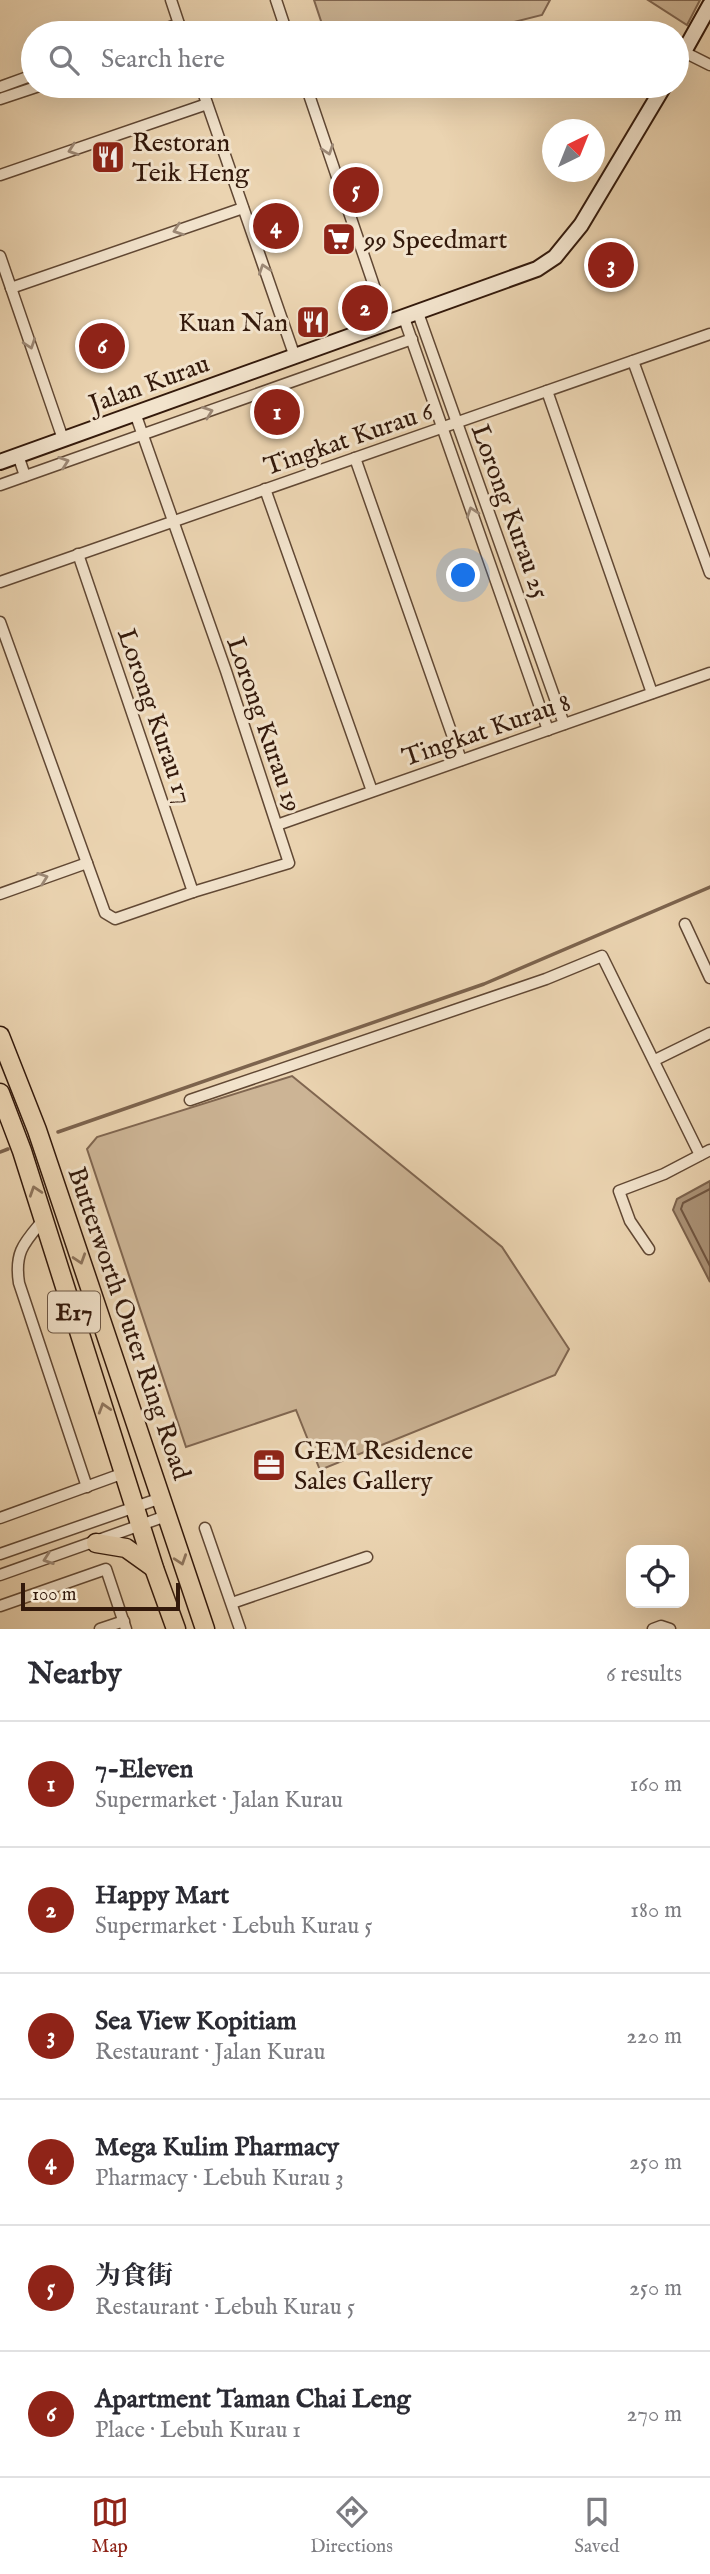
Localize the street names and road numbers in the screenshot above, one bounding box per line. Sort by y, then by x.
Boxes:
street label: Jalan Kurau [82,347,214,422]
street label: Tingkat Kurau 6 [260,395,438,484]
street label: Lorong Kurau 25 [463,420,556,603]
street label: Lorong Kurau 17 [109,624,200,809]
street label: Lorong Kurau 19 [218,633,309,816]
street label: Tingkat Kurau 8 [398,686,575,775]
street label: Butterworth Outer Ring Road [59,1163,198,1485]
road number: E17 [48,1292,100,1332]

